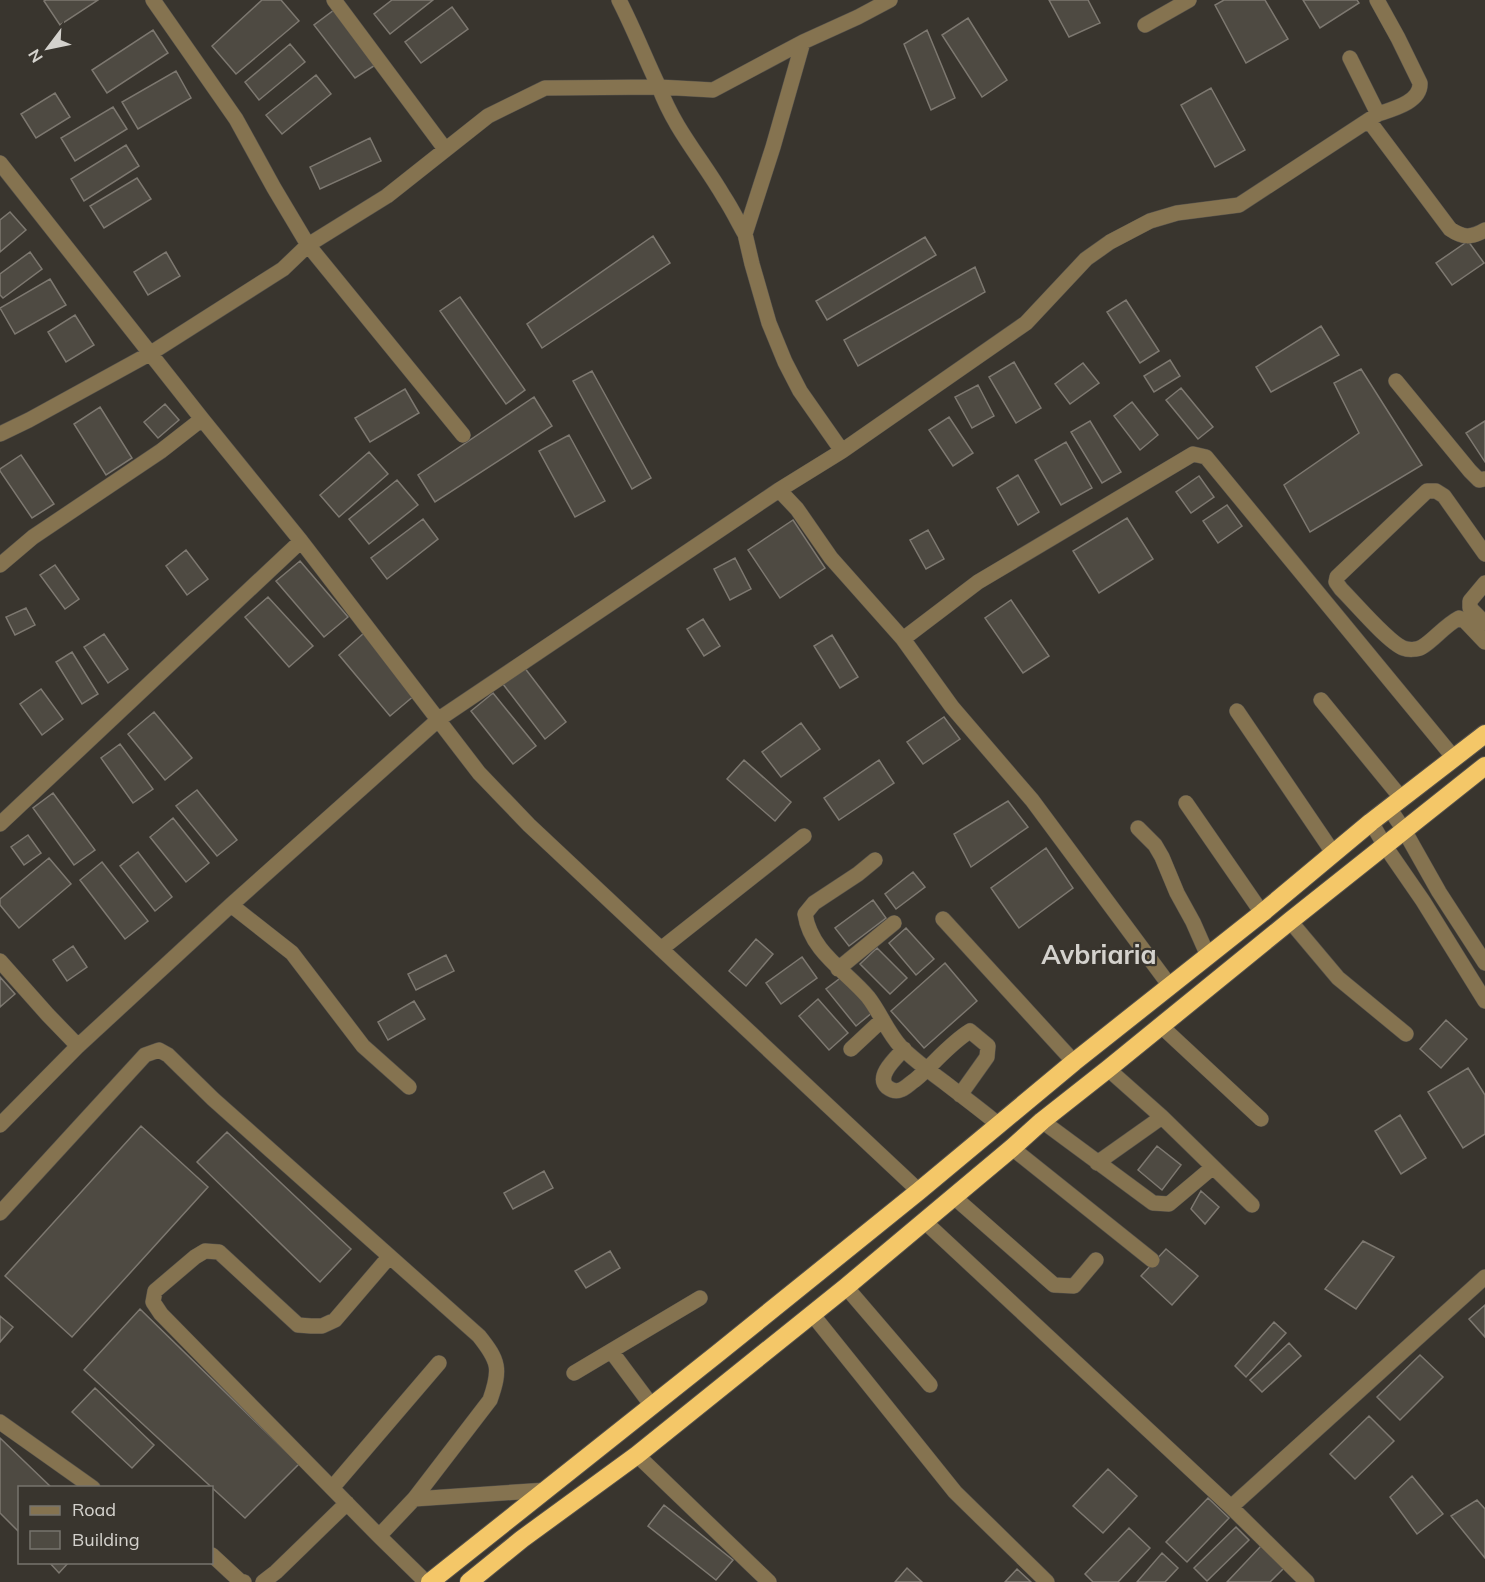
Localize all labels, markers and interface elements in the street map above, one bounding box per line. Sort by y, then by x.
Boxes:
north arrow [18,18,78,78]
text: N [24,46,47,66]
district label: Avbriaria [1041,938,1157,971]
legend [18,1486,213,1564]
text: Road [72,1498,116,1521]
text: Building [72,1528,140,1551]

